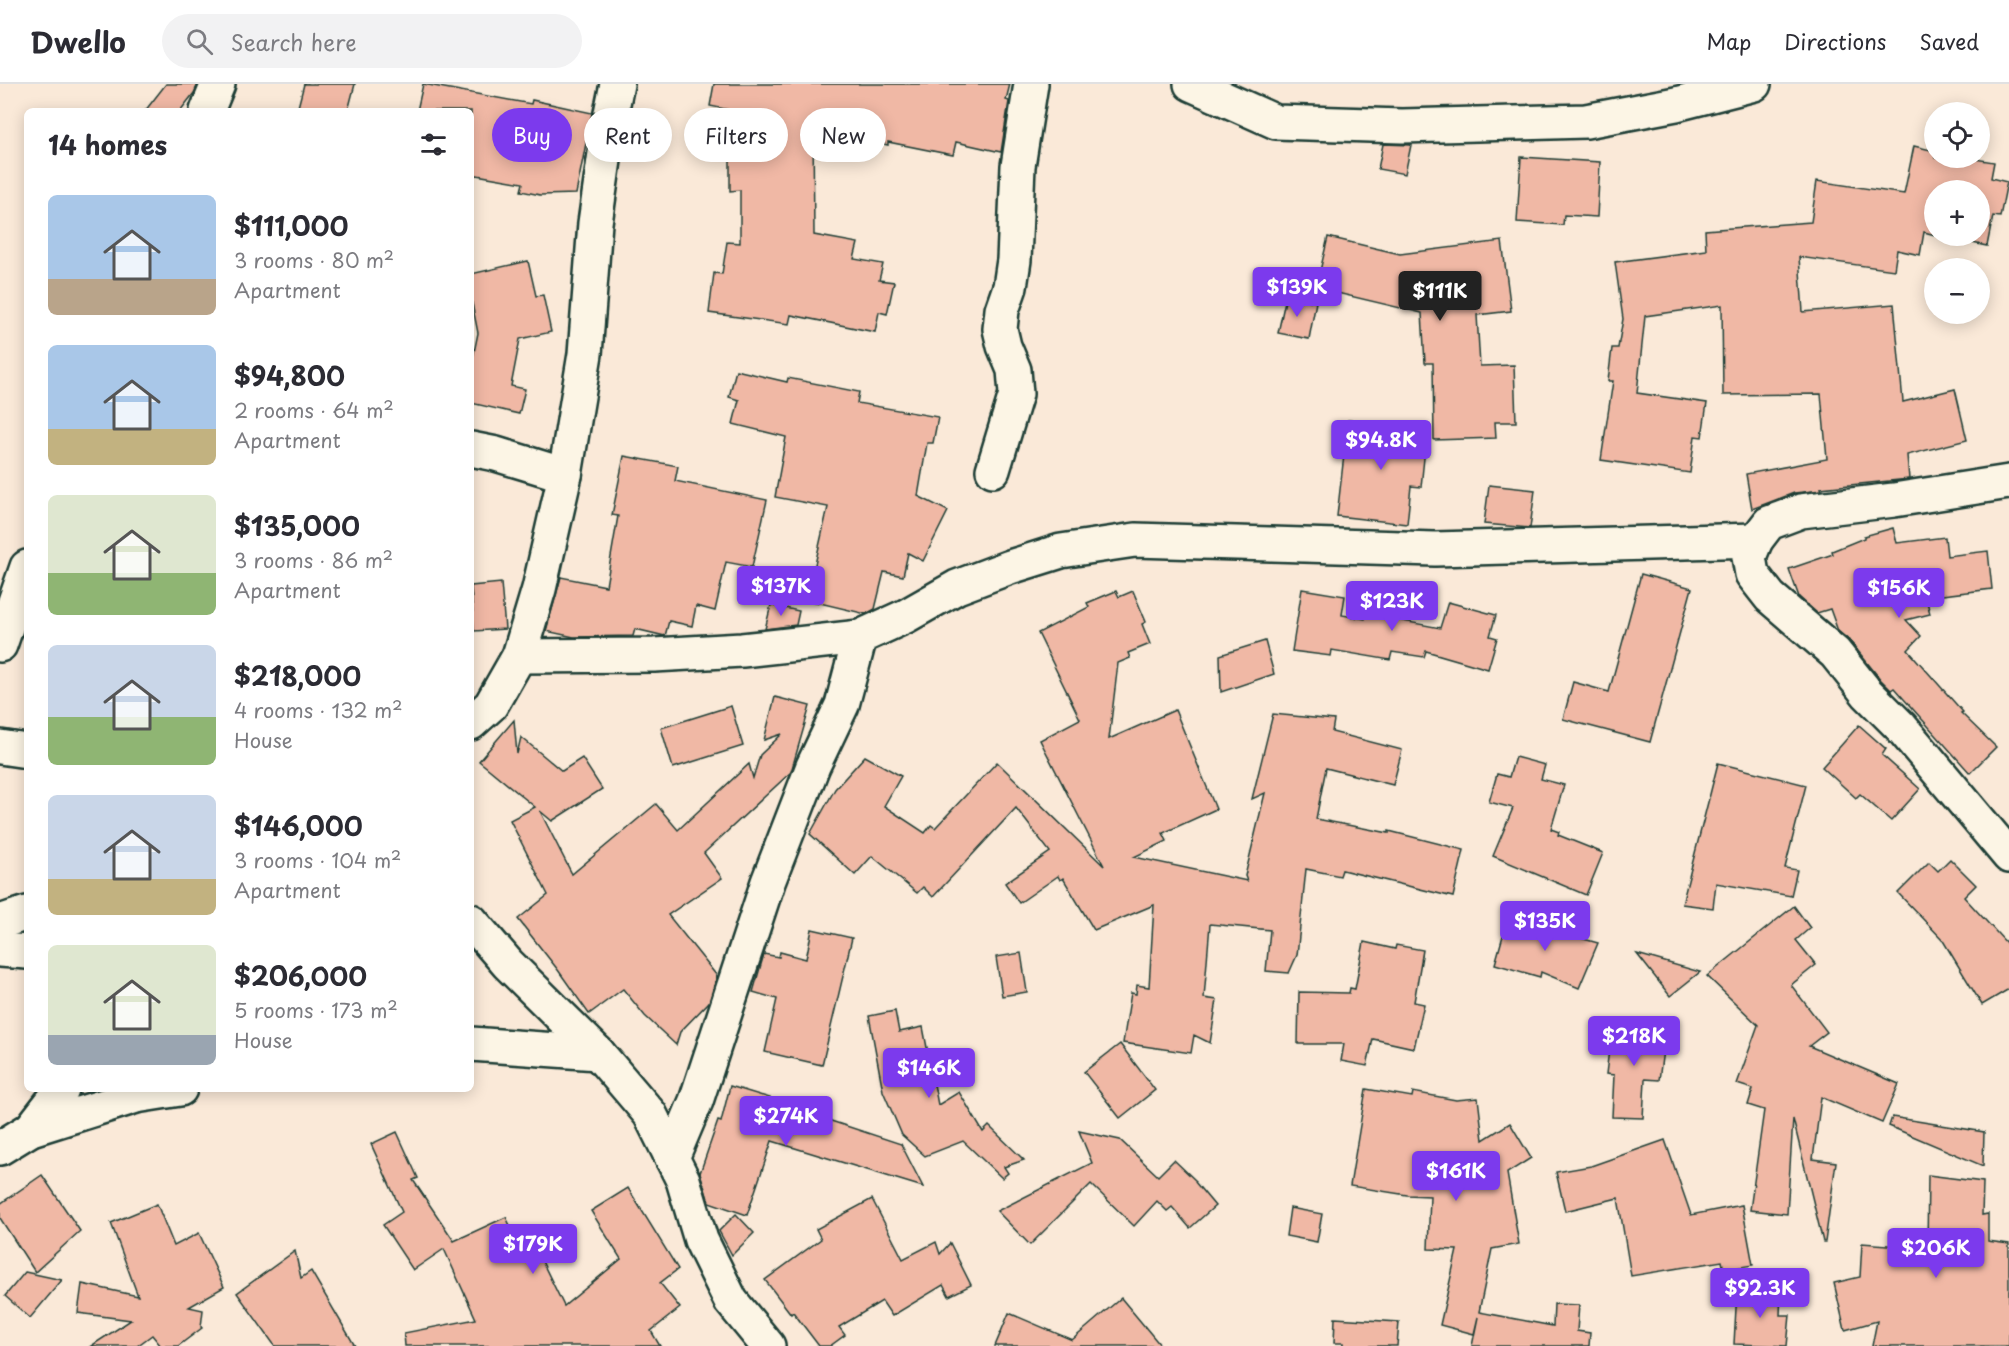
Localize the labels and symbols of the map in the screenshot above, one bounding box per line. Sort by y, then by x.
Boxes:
pin: $139K [1255,267,1339,318]
pin: $111K [1398,271,1482,322]
pin: $94.8K [1332,420,1430,471]
pin: $137K [739,566,823,617]
pin: $156K [1857,568,1941,619]
pin: $123K [1350,581,1434,632]
pin: $135K [1503,901,1587,952]
pin: $218K [1592,1016,1676,1067]
pin: $146K [887,1048,971,1099]
pin: $274K [744,1096,828,1147]
pin: $161K [1414,1151,1498,1202]
pin: $179K [491,1224,575,1275]
pin: $206K [1894,1228,1978,1279]
pin: $92.3K [1711,1268,1809,1319]

